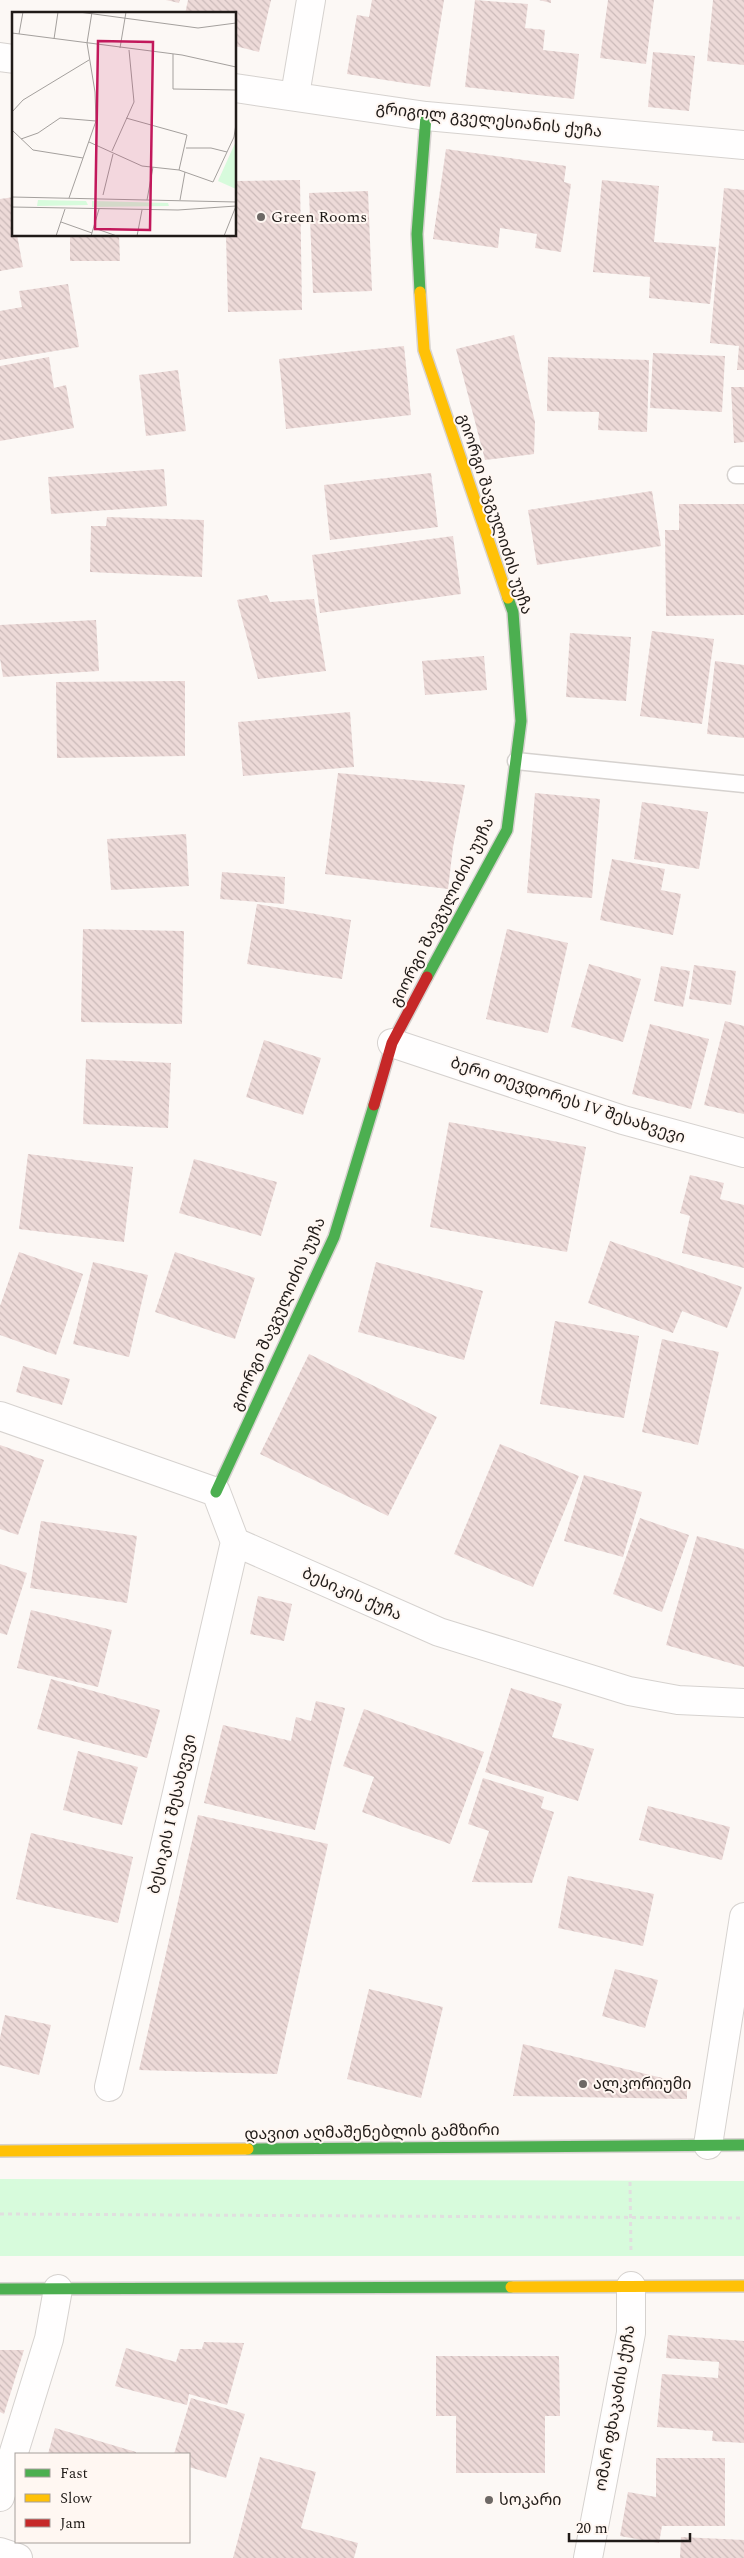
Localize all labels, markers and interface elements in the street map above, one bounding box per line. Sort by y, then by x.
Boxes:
inset map [12,12,236,236]
street label: გრიგოლ გველესიანის ქუჩა [375,96,603,144]
place label: Green Rooms [271,205,367,229]
marker: Green Rooms [255,211,267,223]
street label: გიორგი შავგულიძის უუჩა [451,410,539,618]
street label: გიორგი შავგულიძის უუჩა [384,813,500,1011]
street label: ბერი თევდორეს IV შესახვევი [447,1051,689,1149]
street label: გიორგი შავგულიძის უუჩა [224,1213,332,1415]
street label: ბესიკის ქუჩა [298,1561,406,1627]
street label: ბესიკის I შესახვევი [142,1732,202,1896]
place label: ალკორიუმი [593,2072,692,2096]
marker: ალკორიუმი [577,2078,589,2090]
street label: დავით აღმაშენებლის გამზირი [244,2118,500,2146]
street label: ომარ ფხაკაძის ქუჩა [589,2323,641,2493]
legend [15,2453,190,2543]
text: Fast [60,2462,88,2485]
text: Slow [60,2487,92,2510]
place label: სოკარი [499,2488,561,2512]
marker: სოკარი [483,2494,495,2506]
scale bar [569,2510,690,2542]
text: Jam [60,2512,86,2535]
text: 20 m [576,2517,608,2540]

